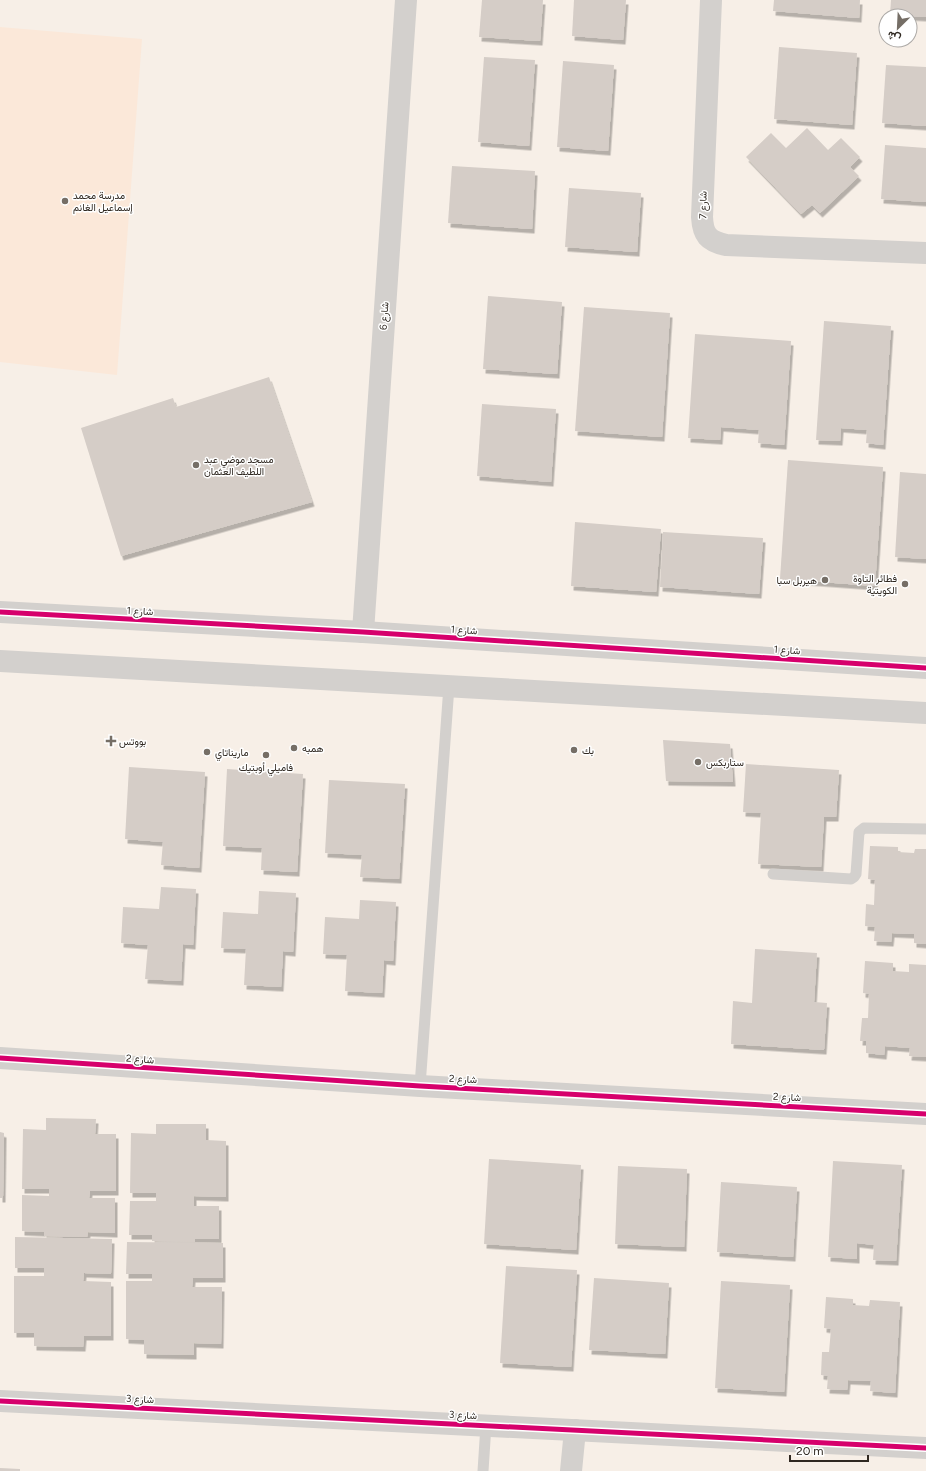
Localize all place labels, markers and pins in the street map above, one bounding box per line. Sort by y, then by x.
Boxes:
place label: مدرسة محمد إسماعيل الغانم [73,189,133,214]
marker: مدرسة محمد إسماعيل الغانم [60,196,70,206]
place label: مسجد موضي عبد اللطيف العثمان [204,453,273,478]
marker: مسجد موضي عبد اللطيف العثمان [191,460,201,470]
place label: فطائر التاوة الكويتية [853,572,897,597]
place label: هيربل سبا [776,574,817,587]
marker: هيربل سبا [820,575,830,585]
marker: فطائر التاوة الكويتية [900,579,910,589]
place label: بووتس [119,735,146,748]
marker: بووتس [106,736,116,746]
place label: همبه [302,742,323,755]
marker: همبه [289,743,299,753]
place label: بك [582,744,594,757]
marker: بك [569,745,579,755]
place label: ماريناتاي [215,746,248,761]
marker: ماريناتاي [202,747,212,757]
marker: فاميلي أوبتيك [261,750,271,760]
place label: ستاربكس [706,756,744,769]
marker: ستاربكس [693,757,703,767]
place label: فاميلي أوبتيك [239,761,294,776]

